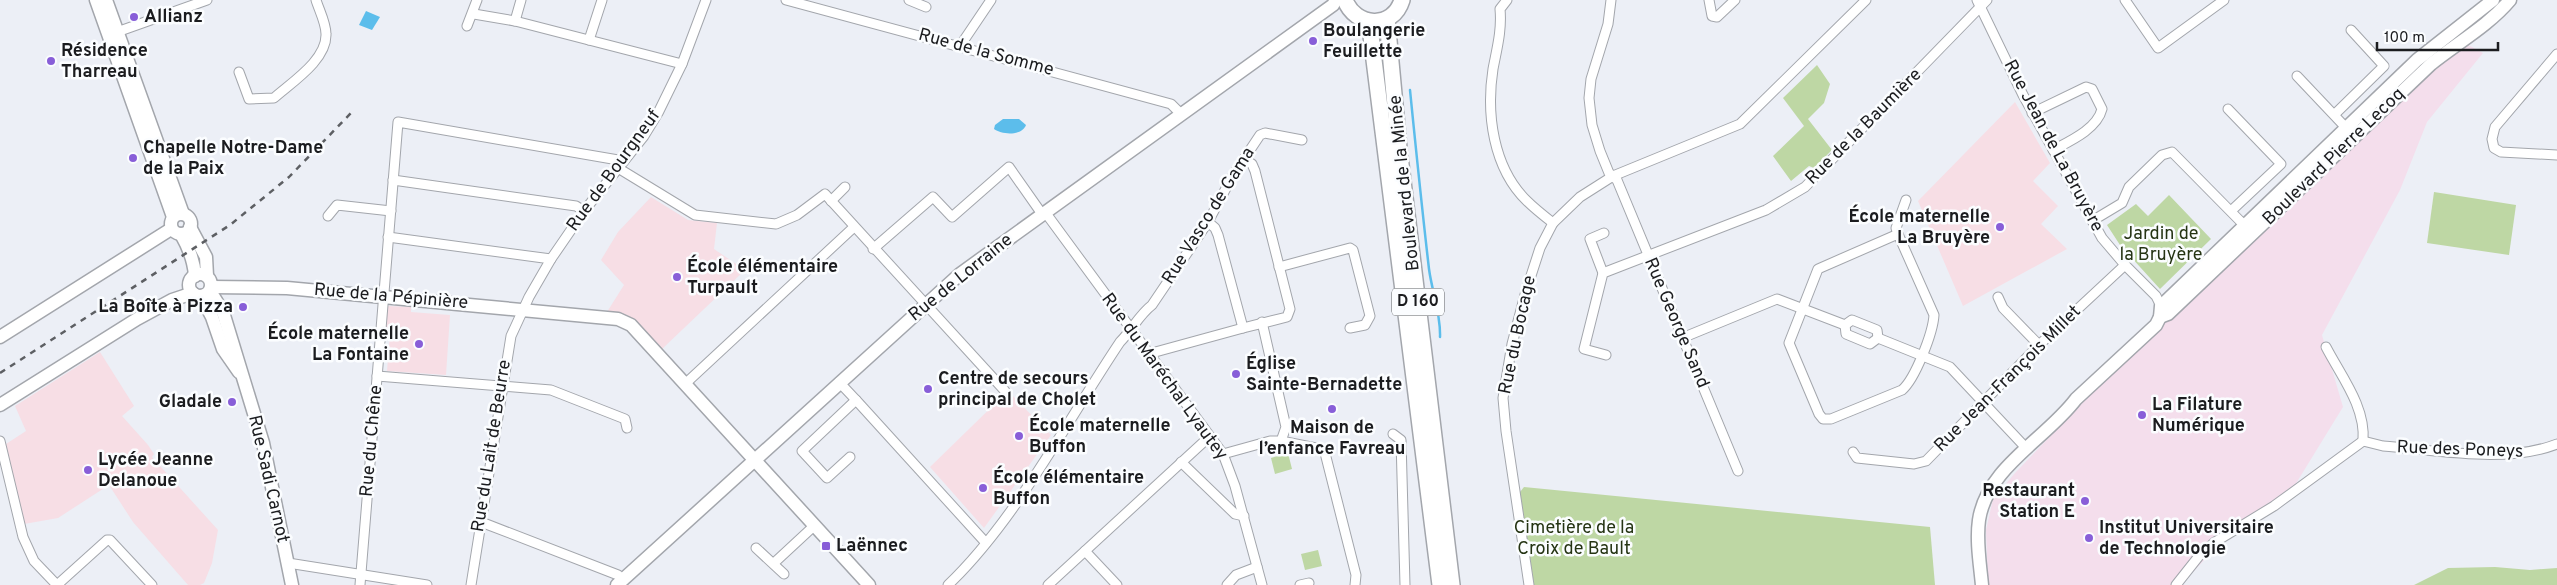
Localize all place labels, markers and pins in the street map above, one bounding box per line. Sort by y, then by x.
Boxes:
place label: Allianz [144,6,203,29]
marker: Allianz [128,11,140,23]
place label: Boulangerie Feuillette [1323,20,1425,64]
marker: Boulangerie Feuillette [1307,35,1319,47]
place label: Résidence Tharreau [61,40,148,84]
marker: Résidence Tharreau [45,55,57,67]
place label: Chapelle Notre-Dame de la Paix [143,137,323,181]
marker: Chapelle Notre-Dame de la Paix [127,152,139,164]
place label: École maternelle La Bruyère [1849,204,1990,250]
marker: École maternelle La Bruyère [1994,221,2006,233]
place label: École élémentaire Turpault [687,254,838,300]
marker: École élémentaire Turpault [671,271,683,283]
place label: La Boîte à Pizza [98,296,233,319]
marker: La Boîte à Pizza [237,301,249,313]
place label: École maternelle La Fontaine [268,321,409,367]
marker: École maternelle La Fontaine [413,338,425,350]
place label: Église Sainte-Bernadette [1246,351,1402,397]
place label: Centre de secours principal de Cholet [938,368,1096,412]
marker: Église Sainte-Bernadette [1230,368,1242,380]
marker: Centre de secours principal de Cholet [922,383,934,395]
place label: Gladale [159,391,222,414]
place label: La Filature Numérique [2152,394,2245,438]
marker: Gladale [226,396,238,408]
marker: Maison de l’enfance Favreau [1326,403,1338,415]
marker: La Filature Numérique [2136,409,2148,421]
place label: École maternelle Buffon [1029,413,1170,459]
place label: Maison de l’enfance Favreau [1259,417,1405,461]
marker: École maternelle Buffon [1013,430,1025,442]
place label: Lycée Jeanne Delanoue [98,449,213,493]
marker: Lycée Jeanne Delanoue [82,464,94,476]
place label: École élémentaire Buffon [993,465,1144,511]
place label: Restaurant Station E [1982,480,2075,524]
marker: École élémentaire Buffon [977,482,989,494]
marker: Restaurant Station E [2079,495,2091,507]
place label: Institut Universitaire de Technologie [2099,517,2274,561]
marker: Institut Universitaire de Technologie [2083,532,2095,544]
place label: Laënnec [836,535,908,558]
marker: Laënnec [820,540,832,552]

